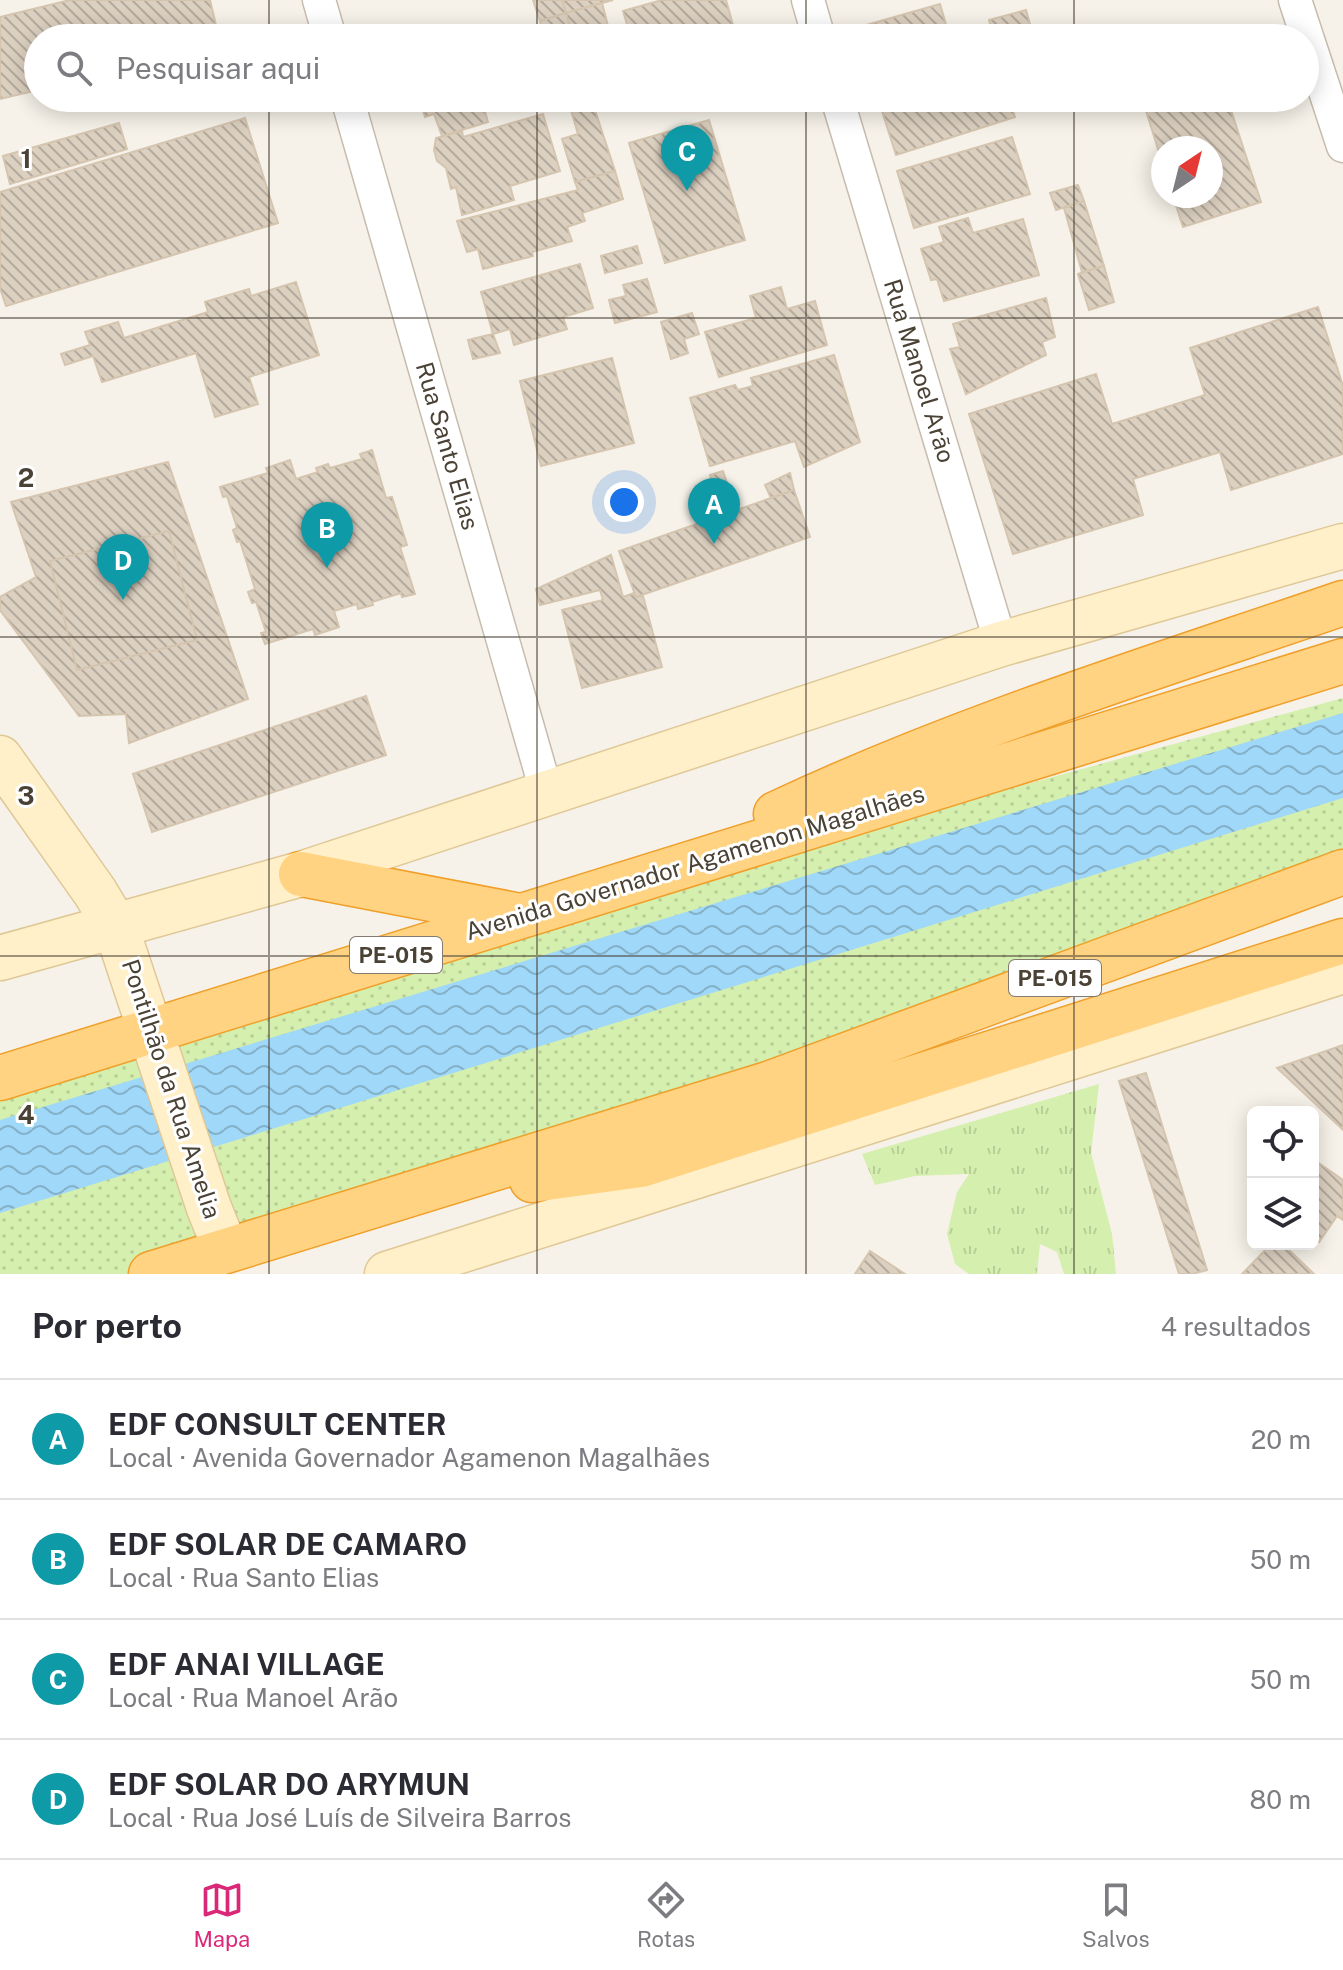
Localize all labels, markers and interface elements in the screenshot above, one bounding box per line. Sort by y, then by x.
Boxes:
search box [24,24,1319,112]
icon: search [52,46,96,90]
text: Pesquisar aqui [116,50,320,86]
pin: C [661,125,713,191]
north arrow [1151,136,1223,208]
text: 1 [20,143,32,174]
street label: Rua Manoel Arão [879,276,961,466]
street label: Rua Santo Elias [411,359,485,533]
text: 2 [18,462,34,493]
pin: A [688,478,740,544]
your location [604,482,644,522]
pin: B [301,502,353,568]
pin: D [97,534,149,600]
street label: Avenida Governador Agamenon Magalhães [462,779,928,945]
text: 3 [17,780,35,811]
road number: PE-015 [350,937,442,973]
street label: Pontilhão da Rua Amelia [117,956,227,1222]
road number: PE-015 [1009,960,1101,996]
text: 4 [17,1099,35,1130]
map controls [1247,1106,1319,1250]
button: locate [1247,1106,1319,1178]
button: layers [1247,1178,1319,1250]
text: Por perto [32,1306,182,1346]
text: 4 resultados [1161,1311,1311,1342]
text: EDF CONSULT CENTER [108,1406,447,1442]
text: A [49,1424,67,1455]
text: 20 m [1251,1424,1311,1455]
text: Local · Avenida Governador Agamenon Magalhães [108,1442,710,1473]
text: EDF SOLAR DE CAMARO [108,1526,467,1562]
text: B [49,1544,67,1575]
text: 50 m [1250,1544,1311,1575]
text: Local · Rua Santo Elias [108,1562,379,1593]
text: EDF ANAI VILLAGE [108,1646,384,1682]
text: C [49,1664,67,1695]
text: 50 m [1250,1664,1311,1695]
text: Local · Rua Manoel Arão [108,1682,398,1713]
text: EDF SOLAR DO ARYMUN [108,1766,470,1802]
text: D [49,1784,67,1815]
text: 80 m [1250,1784,1311,1815]
text: Local · Rua José Luís de Silveira Barros [108,1802,571,1833]
tab: Mapa [193,1878,250,1952]
tab: Rotas [637,1878,695,1952]
tab: Salvos [1082,1878,1150,1952]

